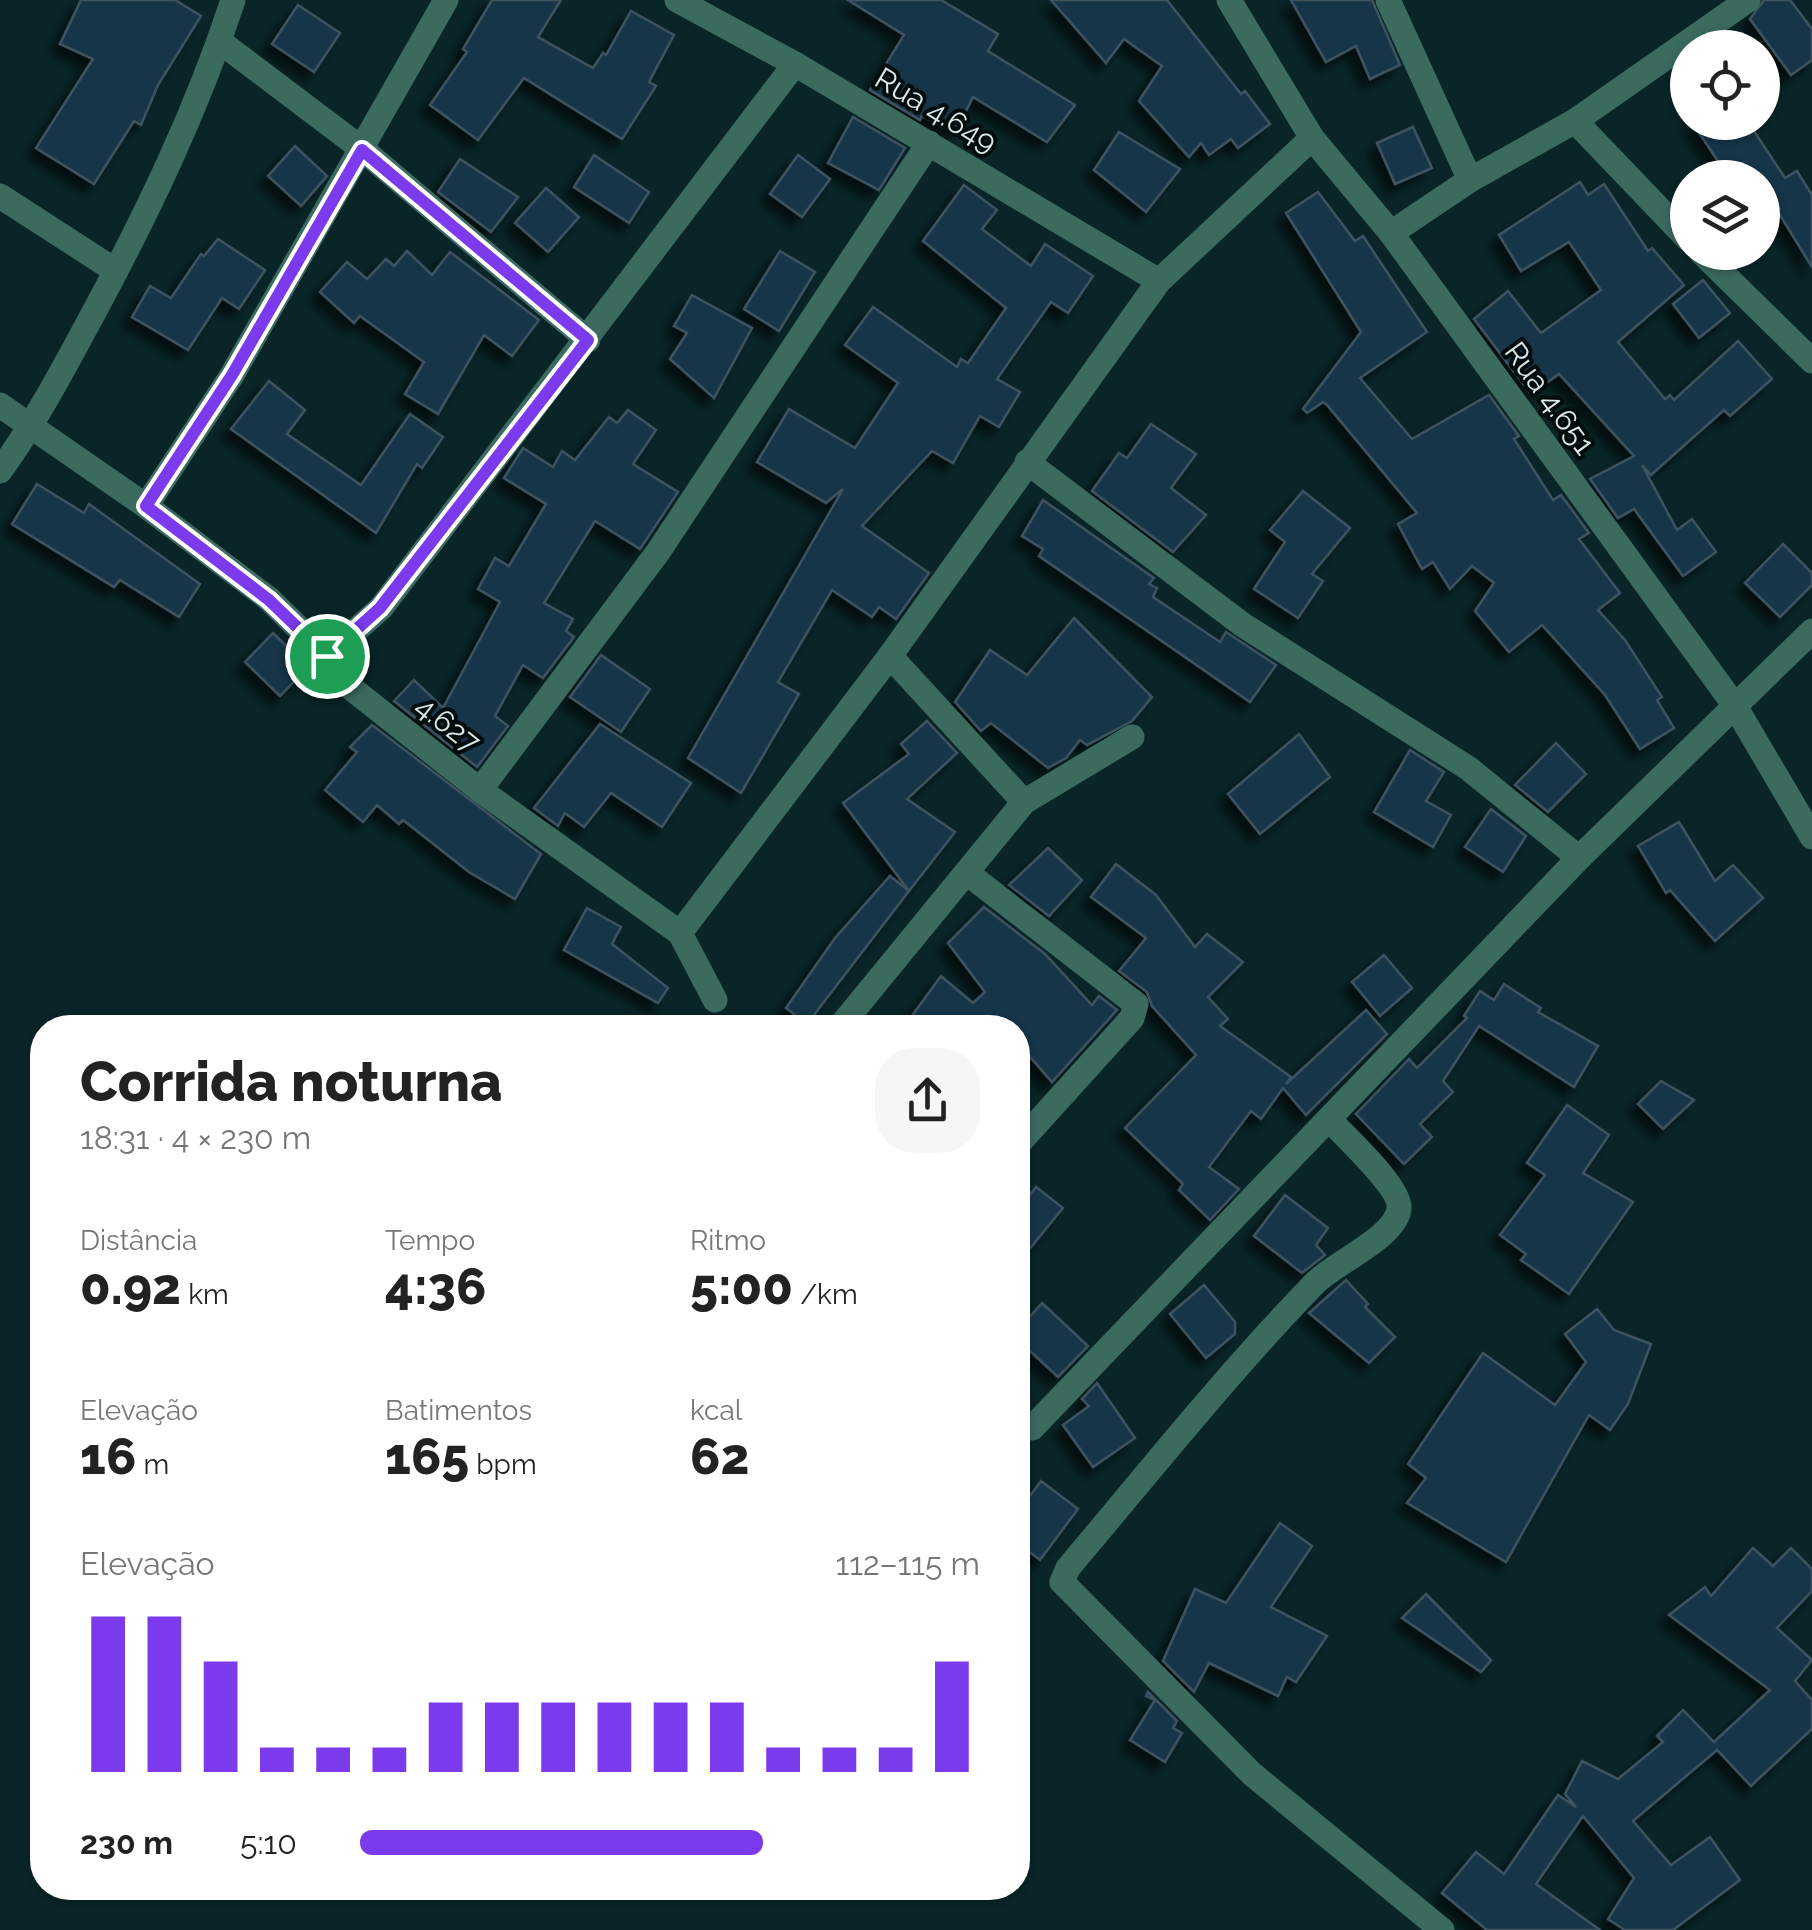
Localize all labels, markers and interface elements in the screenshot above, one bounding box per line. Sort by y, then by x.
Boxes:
map controls [1670,30,1780,270]
button: locate [1670,30,1780,140]
street label: Rua 4.649 [869,60,1003,160]
button: layers [1670,160,1780,270]
street label: Rua 4.651 [1497,335,1603,461]
pin [285,614,370,699]
icon: arrive [300,629,355,684]
street label: 4.627 [409,688,487,760]
button: share [875,1048,980,1153]
text: Corrida noturna [80,1049,502,1114]
text: 18:31 · 4 × 230 m [80,1119,311,1156]
text: Distância [80,1224,197,1257]
text: Tempo [385,1224,475,1257]
text: Ritmo [690,1224,766,1257]
text: 0.92 [80,1257,181,1316]
text: 4:36 [385,1257,486,1316]
text: 5:00 [690,1257,793,1316]
text: km [181,1278,229,1311]
text: /km [793,1278,858,1311]
text: Elevação [80,1394,198,1427]
text: Batimentos [385,1394,532,1427]
text: kcal [690,1394,742,1427]
text: 16 [80,1427,136,1486]
text: 165 [385,1427,469,1486]
text: 62 [690,1427,749,1486]
text: m [136,1448,169,1481]
text: bpm [469,1448,537,1481]
text: Elevação [80,1545,215,1582]
text: 112–115 m [835,1545,980,1582]
text: 230 m [80,1824,173,1861]
text: 5:10 [240,1824,297,1861]

